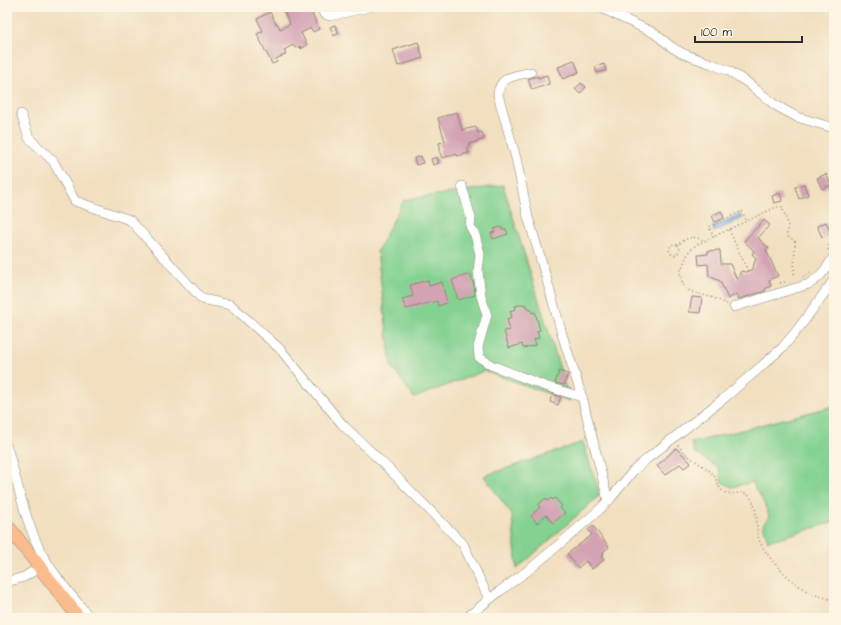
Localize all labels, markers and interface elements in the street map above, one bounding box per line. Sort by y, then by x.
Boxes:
scale bar [695,18,802,44]
text: 100 m [701,24,732,41]

